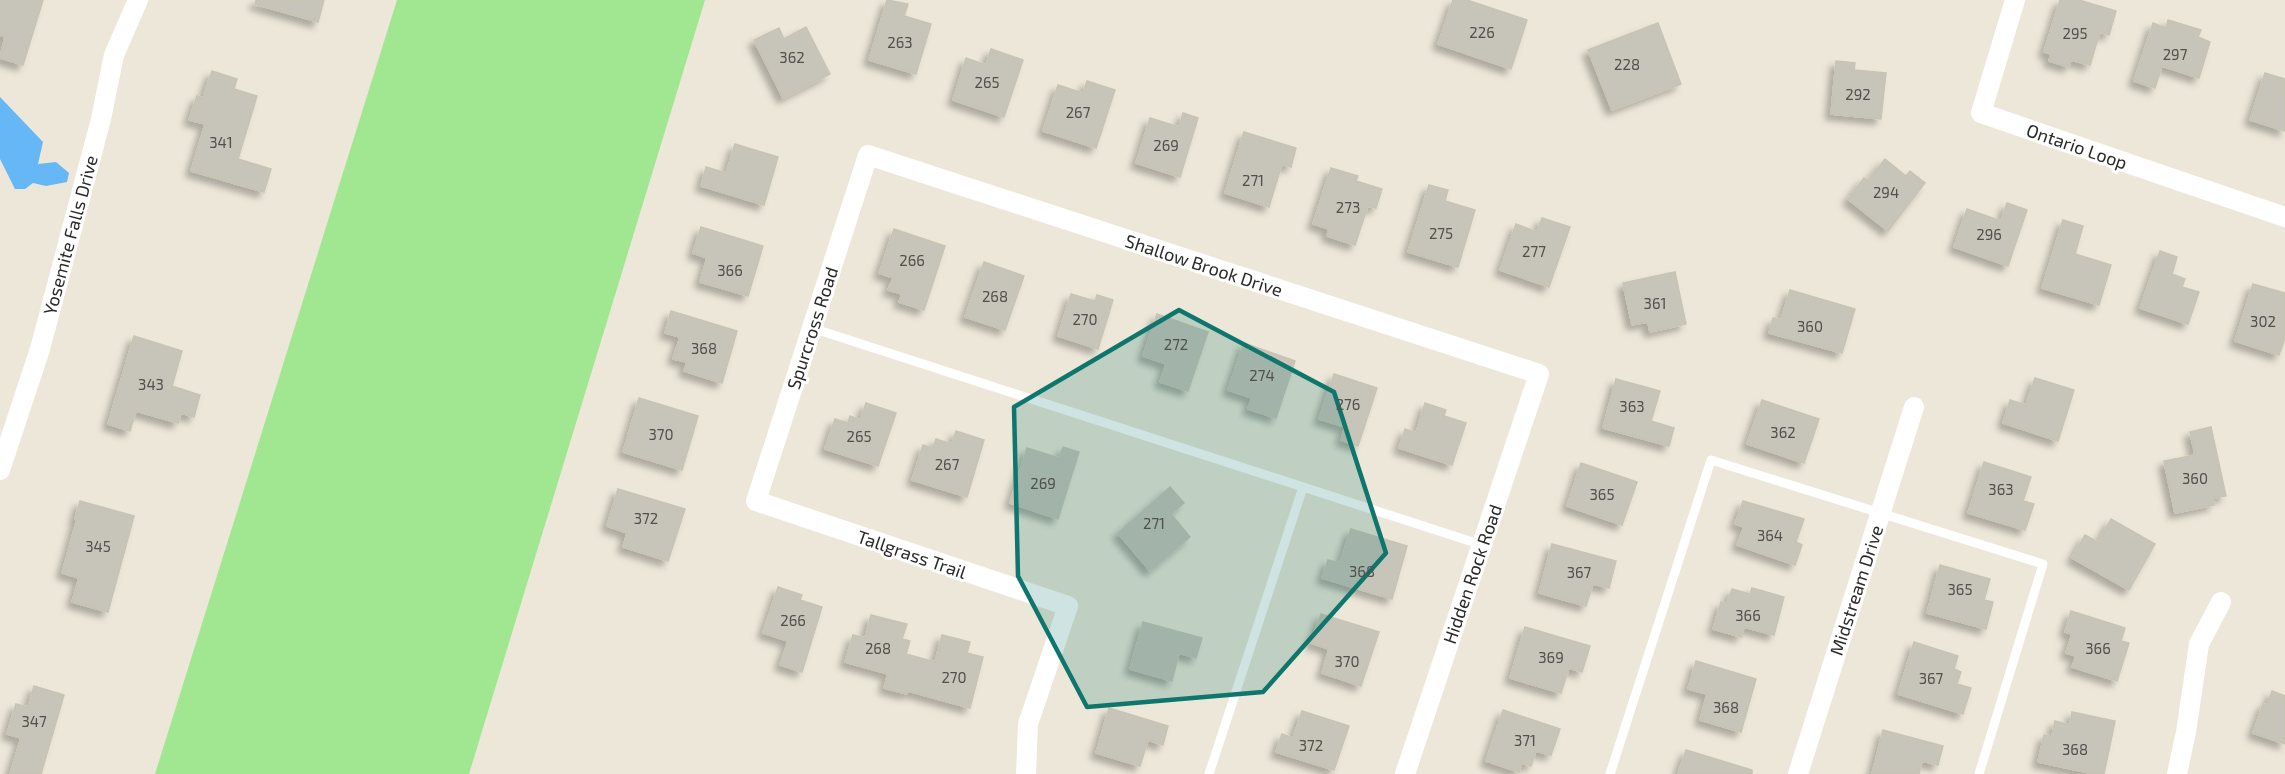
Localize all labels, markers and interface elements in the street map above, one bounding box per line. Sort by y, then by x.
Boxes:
house number: 226 [1469,23,1495,41]
house number: 295 [2062,24,2088,42]
house number: 263 [887,33,913,51]
house number: 297 [2163,45,2188,63]
house number: 362 [779,48,805,66]
house number: 228 [1614,55,1640,73]
house number: 265 [974,73,1000,91]
house number: 292 [1845,85,1871,103]
house number: 267 [1066,103,1091,121]
street label: Ontario Loop [2024,118,2130,174]
house number: 341 [209,133,233,151]
house number: 269 [1153,136,1179,154]
street label: Yosemite Falls Drive [38,153,102,317]
house number: 271 [1242,171,1264,189]
house number: 294 [1873,183,1899,201]
house number: 273 [1336,198,1360,216]
house number: 275 [1429,224,1453,242]
house number: 296 [1976,225,2002,243]
street label: Shallow Brook Drive [1123,229,1285,301]
house number: 277 [1522,242,1546,260]
house number: 266 [899,251,925,269]
house number: 366 [717,261,743,279]
street label: Spurcross Road [782,264,842,392]
house number: 268 [982,287,1008,305]
house number: 361 [1644,294,1666,312]
house number: 270 [1072,310,1098,328]
house number: 302 [2250,312,2276,330]
house number: 360 [1797,317,1823,335]
house number: 272 [1164,335,1188,353]
house number: 368 [691,339,717,357]
house number: 274 [1249,366,1275,384]
house number: 343 [138,375,164,393]
house number: 276 [1336,395,1360,413]
house number: 363 [1619,397,1645,415]
house number: 362 [1770,423,1796,441]
house number: 370 [648,425,674,443]
house number: 265 [846,427,872,445]
house number: 267 [935,455,960,473]
house number: 360 [2182,469,2208,487]
house number: 269 [1030,474,1056,492]
house number: 363 [1988,480,2014,498]
house number: 365 [1590,485,1614,503]
street label: Hidden Rock Road [1438,502,1506,646]
house number: 372 [634,509,658,527]
house number: 271 [1143,514,1165,532]
street label: Midstream Drive [1825,522,1887,658]
street label: Tallgrass Trail [854,525,970,583]
house number: 364 [1757,526,1783,544]
house number: 345 [85,537,111,555]
house number: 368 [1349,562,1375,580]
house number: 367 [1567,563,1592,581]
house number: 365 [1948,580,1972,598]
house number: 366 [1735,606,1761,624]
house number: 266 [780,611,806,629]
house number: 268 [865,639,891,657]
house number: 366 [2085,639,2111,657]
house number: 369 [1538,648,1564,666]
house number: 370 [1334,652,1360,670]
house number: 270 [941,668,967,686]
house number: 367 [1919,669,1944,687]
house number: 368 [1713,698,1739,716]
house number: 347 [21,712,47,730]
house number: 371 [1514,731,1536,749]
house number: 372 [1299,736,1323,754]
house number: 368 [2062,740,2088,758]

